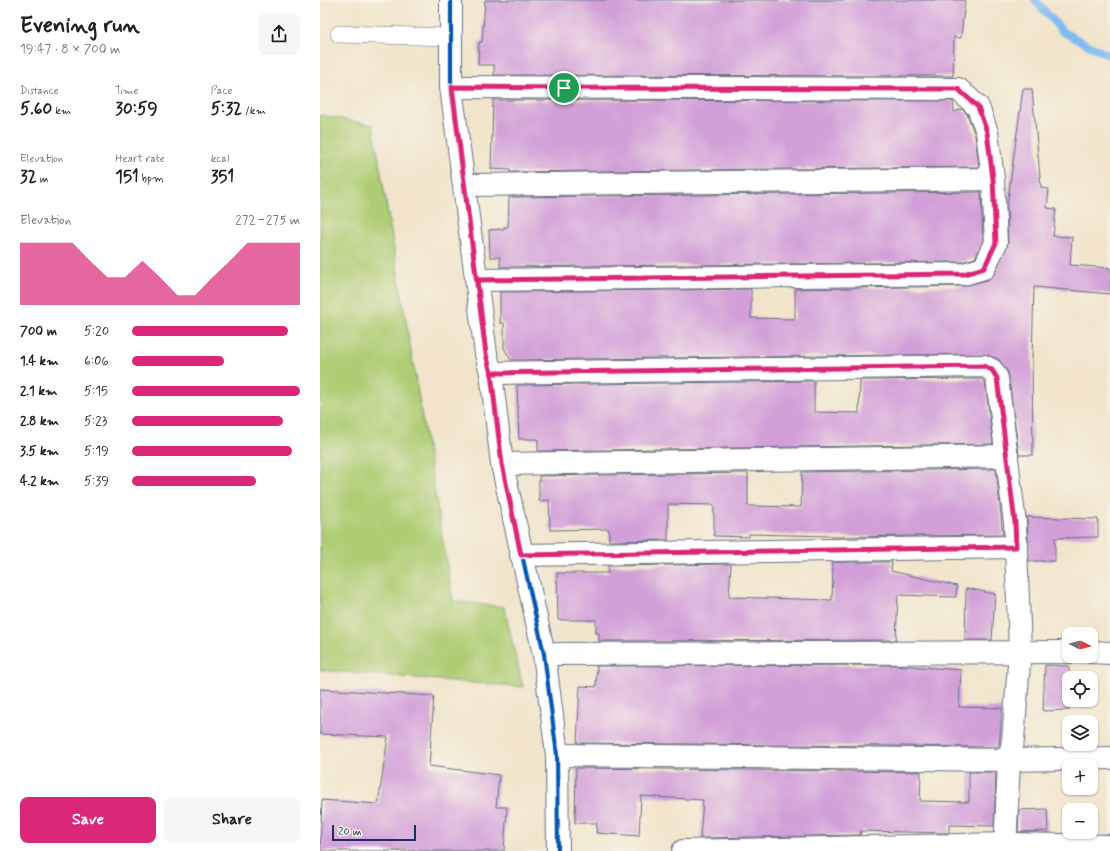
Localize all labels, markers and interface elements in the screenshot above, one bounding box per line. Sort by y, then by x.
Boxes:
text: Evening run [20,12,140,40]
button: share [258,13,300,55]
text: 19:47 · 8 × 700 m [20,41,120,58]
pin [547,71,581,105]
icon: arrive [553,77,575,99]
text: Distance [20,84,59,98]
text: Time [115,84,138,98]
text: Pace [211,84,233,98]
text: 5.60 [20,98,52,120]
text: 30:59 [115,98,158,120]
text: 5:32 [211,98,242,120]
text: km [52,104,71,118]
text: /km [242,104,266,118]
text: Elevation [20,152,63,166]
text: Heart rate [115,152,165,166]
text: kcal [211,152,229,166]
text: 32 [20,166,37,188]
text: 151 [115,166,139,188]
text: 351 [211,166,234,188]
text: m [37,172,48,186]
text: bpm [139,172,164,186]
text: Elevation [20,212,71,229]
text: 272–275 m [235,212,300,229]
text: 700 m [20,323,57,340]
text: 5:20 [84,323,109,340]
text: 1.4 km [20,353,59,370]
text: 6:06 [84,353,109,370]
text: 2.1 km [20,383,57,400]
text: 5:15 [84,383,108,400]
text: 2.8 km [20,413,59,430]
text: 5:23 [84,413,107,430]
text: 3.5 km [20,443,59,460]
text: 5:19 [84,443,109,460]
text: 4.2 km [20,473,59,490]
text: 5:39 [84,473,109,490]
north arrow [1062,627,1098,663]
map controls [1062,627,1098,839]
button: locate [1062,671,1098,707]
button: layers [1062,715,1098,751]
button: + [1062,759,1098,795]
button: Save [20,797,156,843]
button: Share [164,797,300,843]
button: − [1062,803,1098,839]
scale bar [332,823,416,842]
text: 20 m [338,825,361,839]

